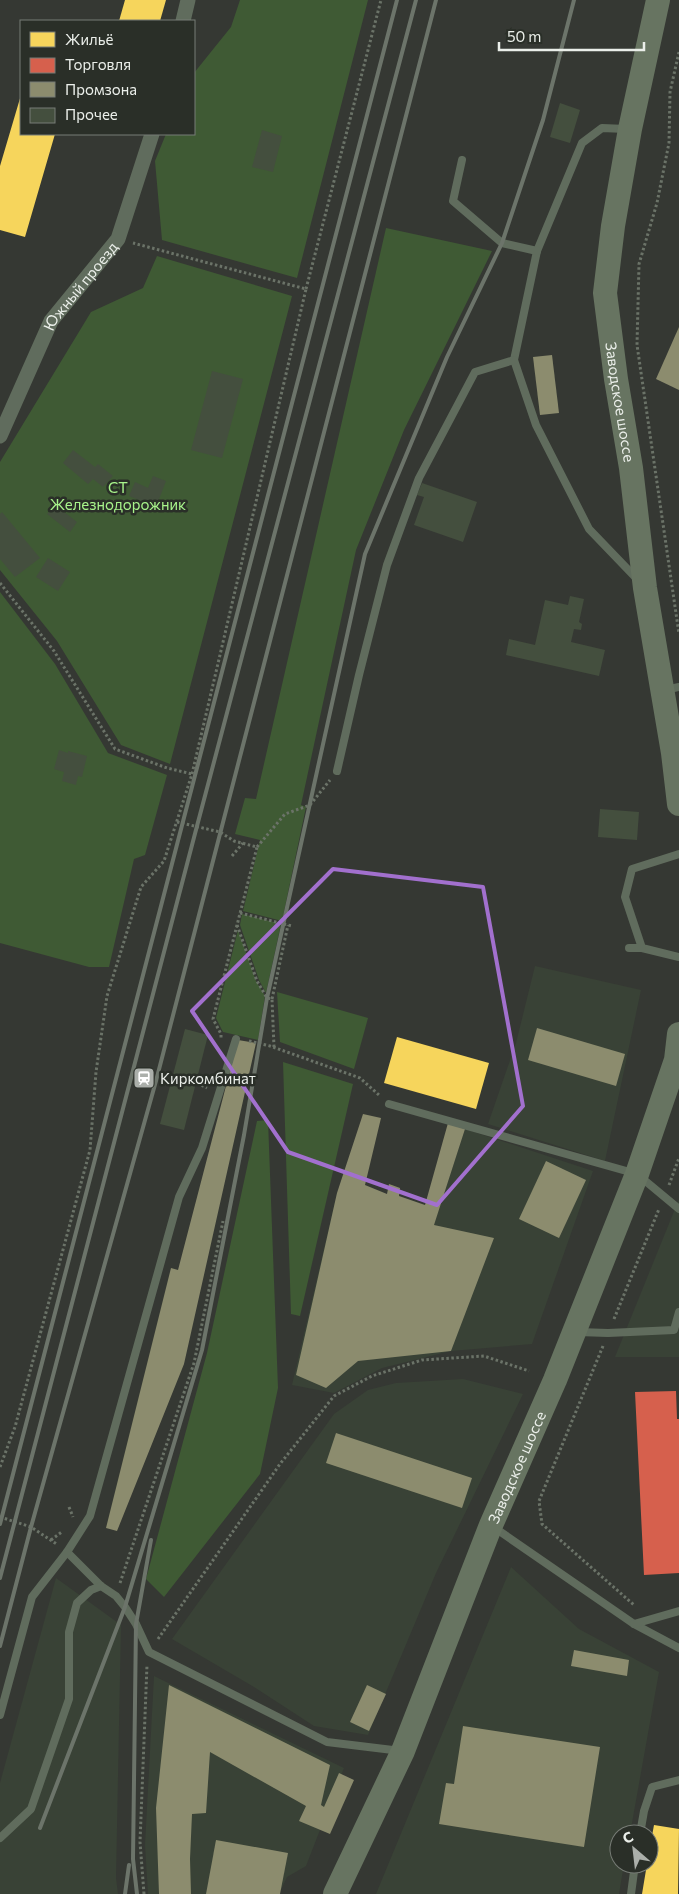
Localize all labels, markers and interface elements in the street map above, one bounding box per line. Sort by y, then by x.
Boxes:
legend [20,20,195,135]
scale bar [499,20,644,52]
text: 50 m [507,27,541,45]
text: Жильё [65,30,113,48]
text: Торговля [65,55,131,73]
text: Промзона [65,80,137,98]
text: Прочее [65,105,118,123]
street label: Южный проезд [39,238,121,333]
street label: Заводское шоссе [602,341,639,463]
park label: СТ Железнодорожник [50,478,186,513]
station icon: Киркомбинат [132,1066,156,1090]
place label: Киркомбинат [160,1069,256,1087]
street label: Заводское шоссе [484,1408,549,1526]
north arrow [609,1824,659,1874]
text: С [619,1827,636,1847]

